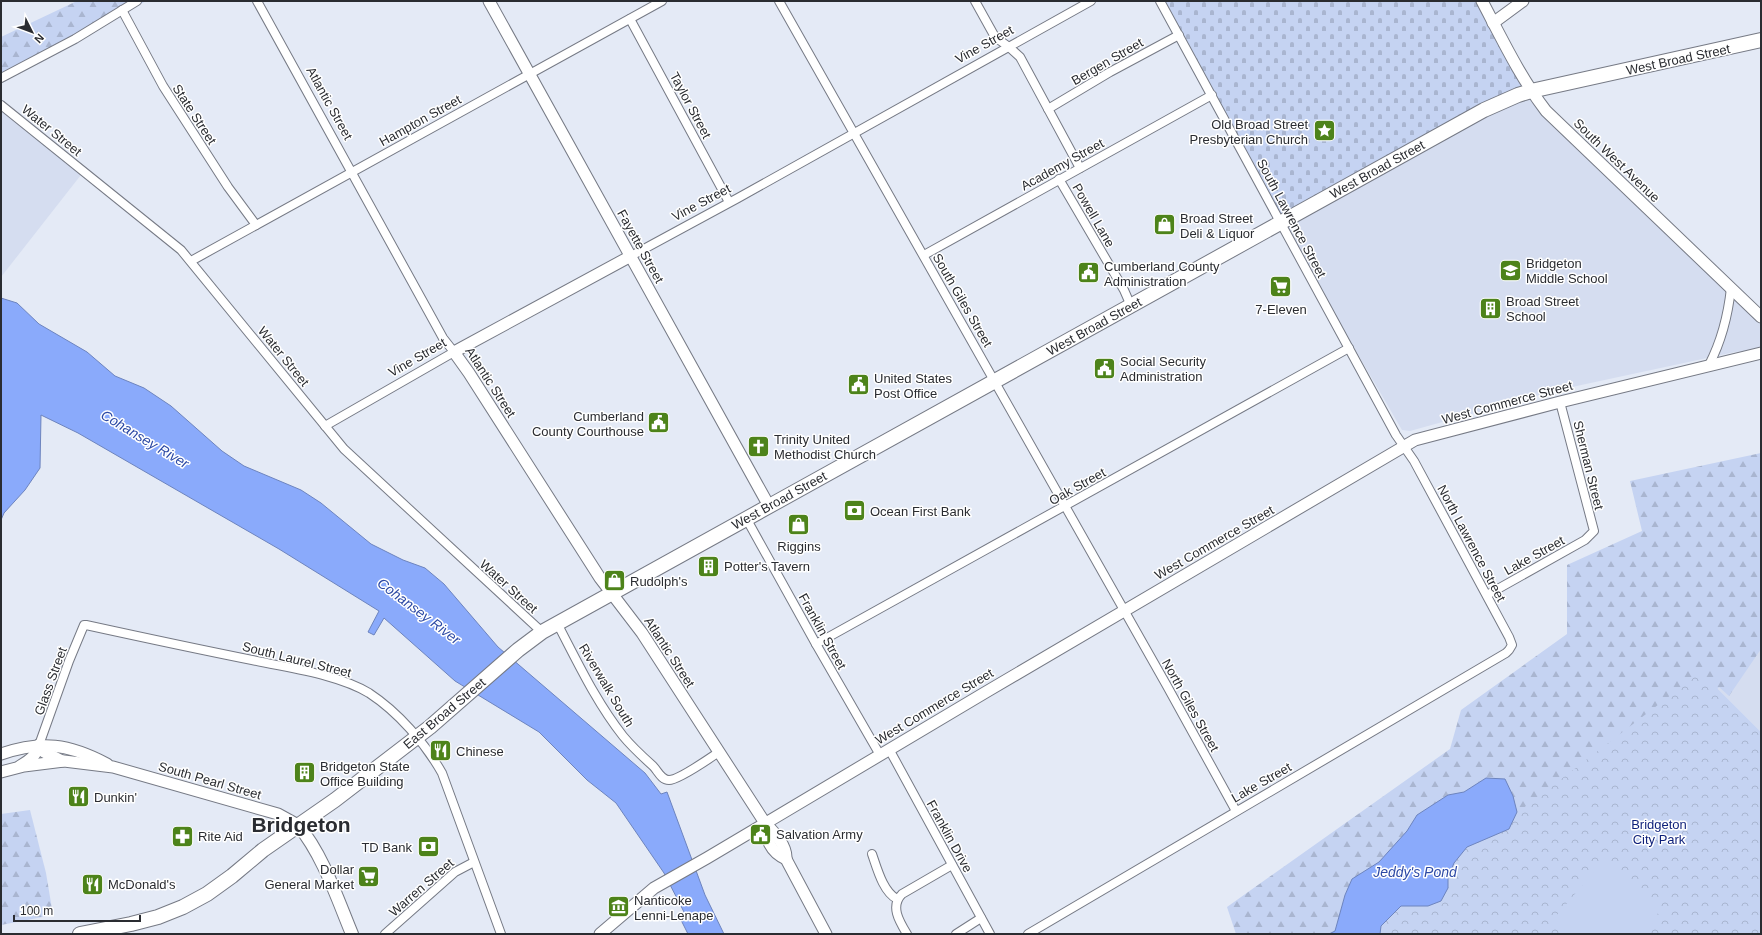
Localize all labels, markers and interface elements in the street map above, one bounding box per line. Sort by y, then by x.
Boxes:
north arrow [12,12,52,52]
street label: Vine Street [953,22,1016,67]
text: N [32,32,47,46]
street label: Bergen Street [1069,35,1146,88]
street label: West Broad Street [1625,41,1732,78]
street label: Atlantic Street [303,64,356,143]
street label: Taylor Street [667,69,714,141]
street label: State Street [170,81,220,147]
street label: Hampton Street [377,92,464,149]
street label: Water Street [19,102,85,159]
street label: South West Avenue [1571,115,1663,205]
place label: Old Broad Street Presbyterian Church [1190,117,1308,147]
place icon: Old Broad Street Presbyterian Church [1311,118,1337,144]
street label: Academy Street [1018,135,1107,193]
street label: West Broad Street [1327,137,1428,202]
street label: South Lawrence Street [1254,156,1329,280]
street label: Vine Street [669,181,733,224]
street label: Powell Lane [1069,181,1118,250]
street label: Fayette Street [614,207,667,286]
place label: Broad Street Deli & Liquor [1180,211,1255,241]
shop icon: Broad Street Deli & Liquor [1151,212,1177,238]
street label: South Giles Street [930,251,996,350]
place label: Bridgeton Middle School [1526,256,1608,286]
school or university icon: Bridgeton Middle School [1497,257,1523,283]
place label: Cumberland County Administration [1104,259,1220,289]
public building icon: Cumberland County Administration [1075,260,1101,286]
supermarket icon: 7-Eleven [1268,274,1294,300]
street label: West Broad Street [1044,294,1145,359]
place label: Broad Street School [1506,294,1579,324]
building icon: Broad Street School [1478,295,1504,321]
place label: 7-Eleven [1255,302,1307,317]
street label: Water Street [255,323,312,390]
street label: Vine Street [386,335,449,380]
street label: Atlantic Street [462,344,519,421]
place label: Social Security Administration [1120,354,1206,384]
public building icon: Social Security Administration [1092,355,1118,381]
place label: United States Post Office [874,371,953,401]
public building icon: United States Post Office [846,372,872,398]
street label: West Commerce Street [1440,378,1575,427]
water label: Cohansey River [98,406,193,472]
place label: Cumberland County Courthouse [532,409,644,439]
public building icon: Cumberland County Courthouse [646,410,672,436]
street label: Sherman Street [1570,419,1607,511]
place label: Trinity United Methodist Church [774,432,876,462]
church icon: Trinity United Methodist Church [745,433,771,459]
street label: Oak Street [1046,465,1108,508]
street label: West Broad Street [729,468,830,533]
street label: North Lawrence Street [1434,482,1509,605]
bank icon: Ocean First Bank [842,498,868,524]
street label: West Commerce Street [1152,502,1277,583]
place label: Ocean First Bank [870,504,971,519]
shop icon: Riggins [786,511,812,537]
street label: Lake Street [1502,533,1567,578]
place label: Riggins [777,539,821,554]
building icon: Potter's Tavern [696,553,722,579]
street label: Water Street [477,557,541,616]
place label: Potter's Tavern [724,559,810,574]
shop icon: Rudolph's [602,568,628,594]
place label: Rudolph's [630,574,688,589]
water label: Cohansey River [374,575,465,648]
street label: Franklin Street [796,591,850,672]
street label: Atlantic Street [641,614,698,691]
street label: South Laurel Street [241,639,353,680]
street label: Riverwalk South [576,641,637,729]
street label: Glass Street [31,645,70,717]
street label: North Giles Street [1159,656,1222,754]
street label: West Commerce Street [873,665,996,748]
street label: East Broad Street [400,674,489,752]
restaurant icon: Chinese [428,738,454,764]
place label: Chinese [456,744,504,759]
street label: South Pearl Street [157,759,263,802]
place label: Bridgeton State Office Building [320,759,410,789]
street label: Lake Street [1229,759,1294,806]
building icon: Bridgeton State Office Building [291,760,317,786]
restaurant icon: Dunkin' [65,784,91,810]
place label: Dunkin' [94,790,137,805]
street label: Franklin Drive [924,798,976,875]
district label: Bridgeton [251,813,351,836]
park label: Bridgeton City Park [1631,817,1687,847]
public building icon: Salvation Army [747,821,773,847]
pharmacy icon: Rite Aid [170,823,196,849]
place label: Salvation Army [776,827,863,842]
place label: Rite Aid [198,829,243,844]
bank icon: TD Bank [415,834,441,860]
place label: TD Bank [361,840,412,855]
street label: Warren Street [386,855,457,919]
place label: Dollar General Market [264,862,355,892]
supermarket icon: Dollar General Market [356,863,382,889]
water label: Jeddy's Pond [1372,864,1458,880]
restaurant icon: McDonald's [80,871,106,897]
place label: McDonald's [108,877,176,892]
place label: Nanticoke Lenni-Lenape [634,893,714,923]
museum icon: Nanticoke Lenni-Lenape [605,894,631,920]
scale bar [14,897,140,923]
text: 100 m [20,904,53,918]

